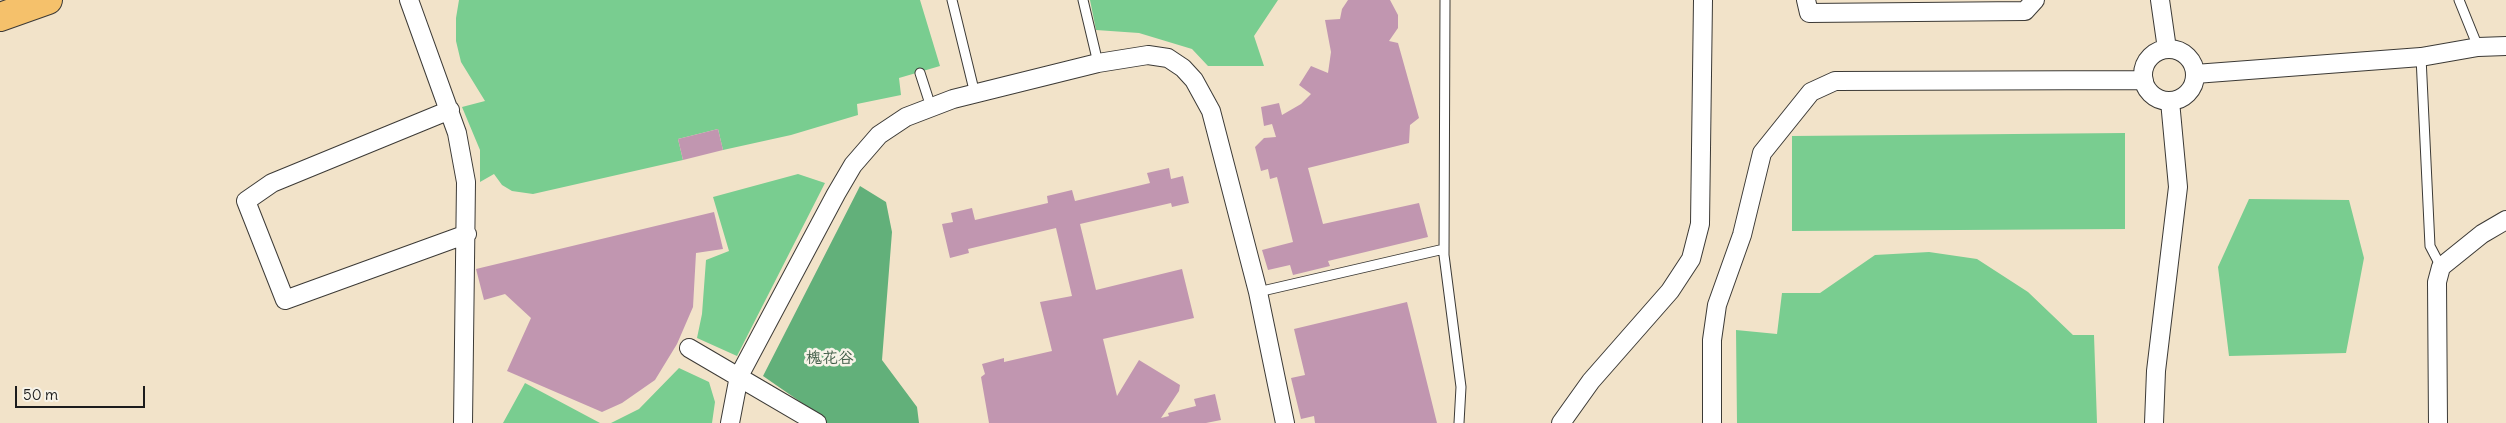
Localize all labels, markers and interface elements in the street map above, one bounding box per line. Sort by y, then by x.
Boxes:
park label: 槐花谷 [806,348,854,368]
scale bar [18,376,148,408]
text: 50 m [23,385,58,404]

